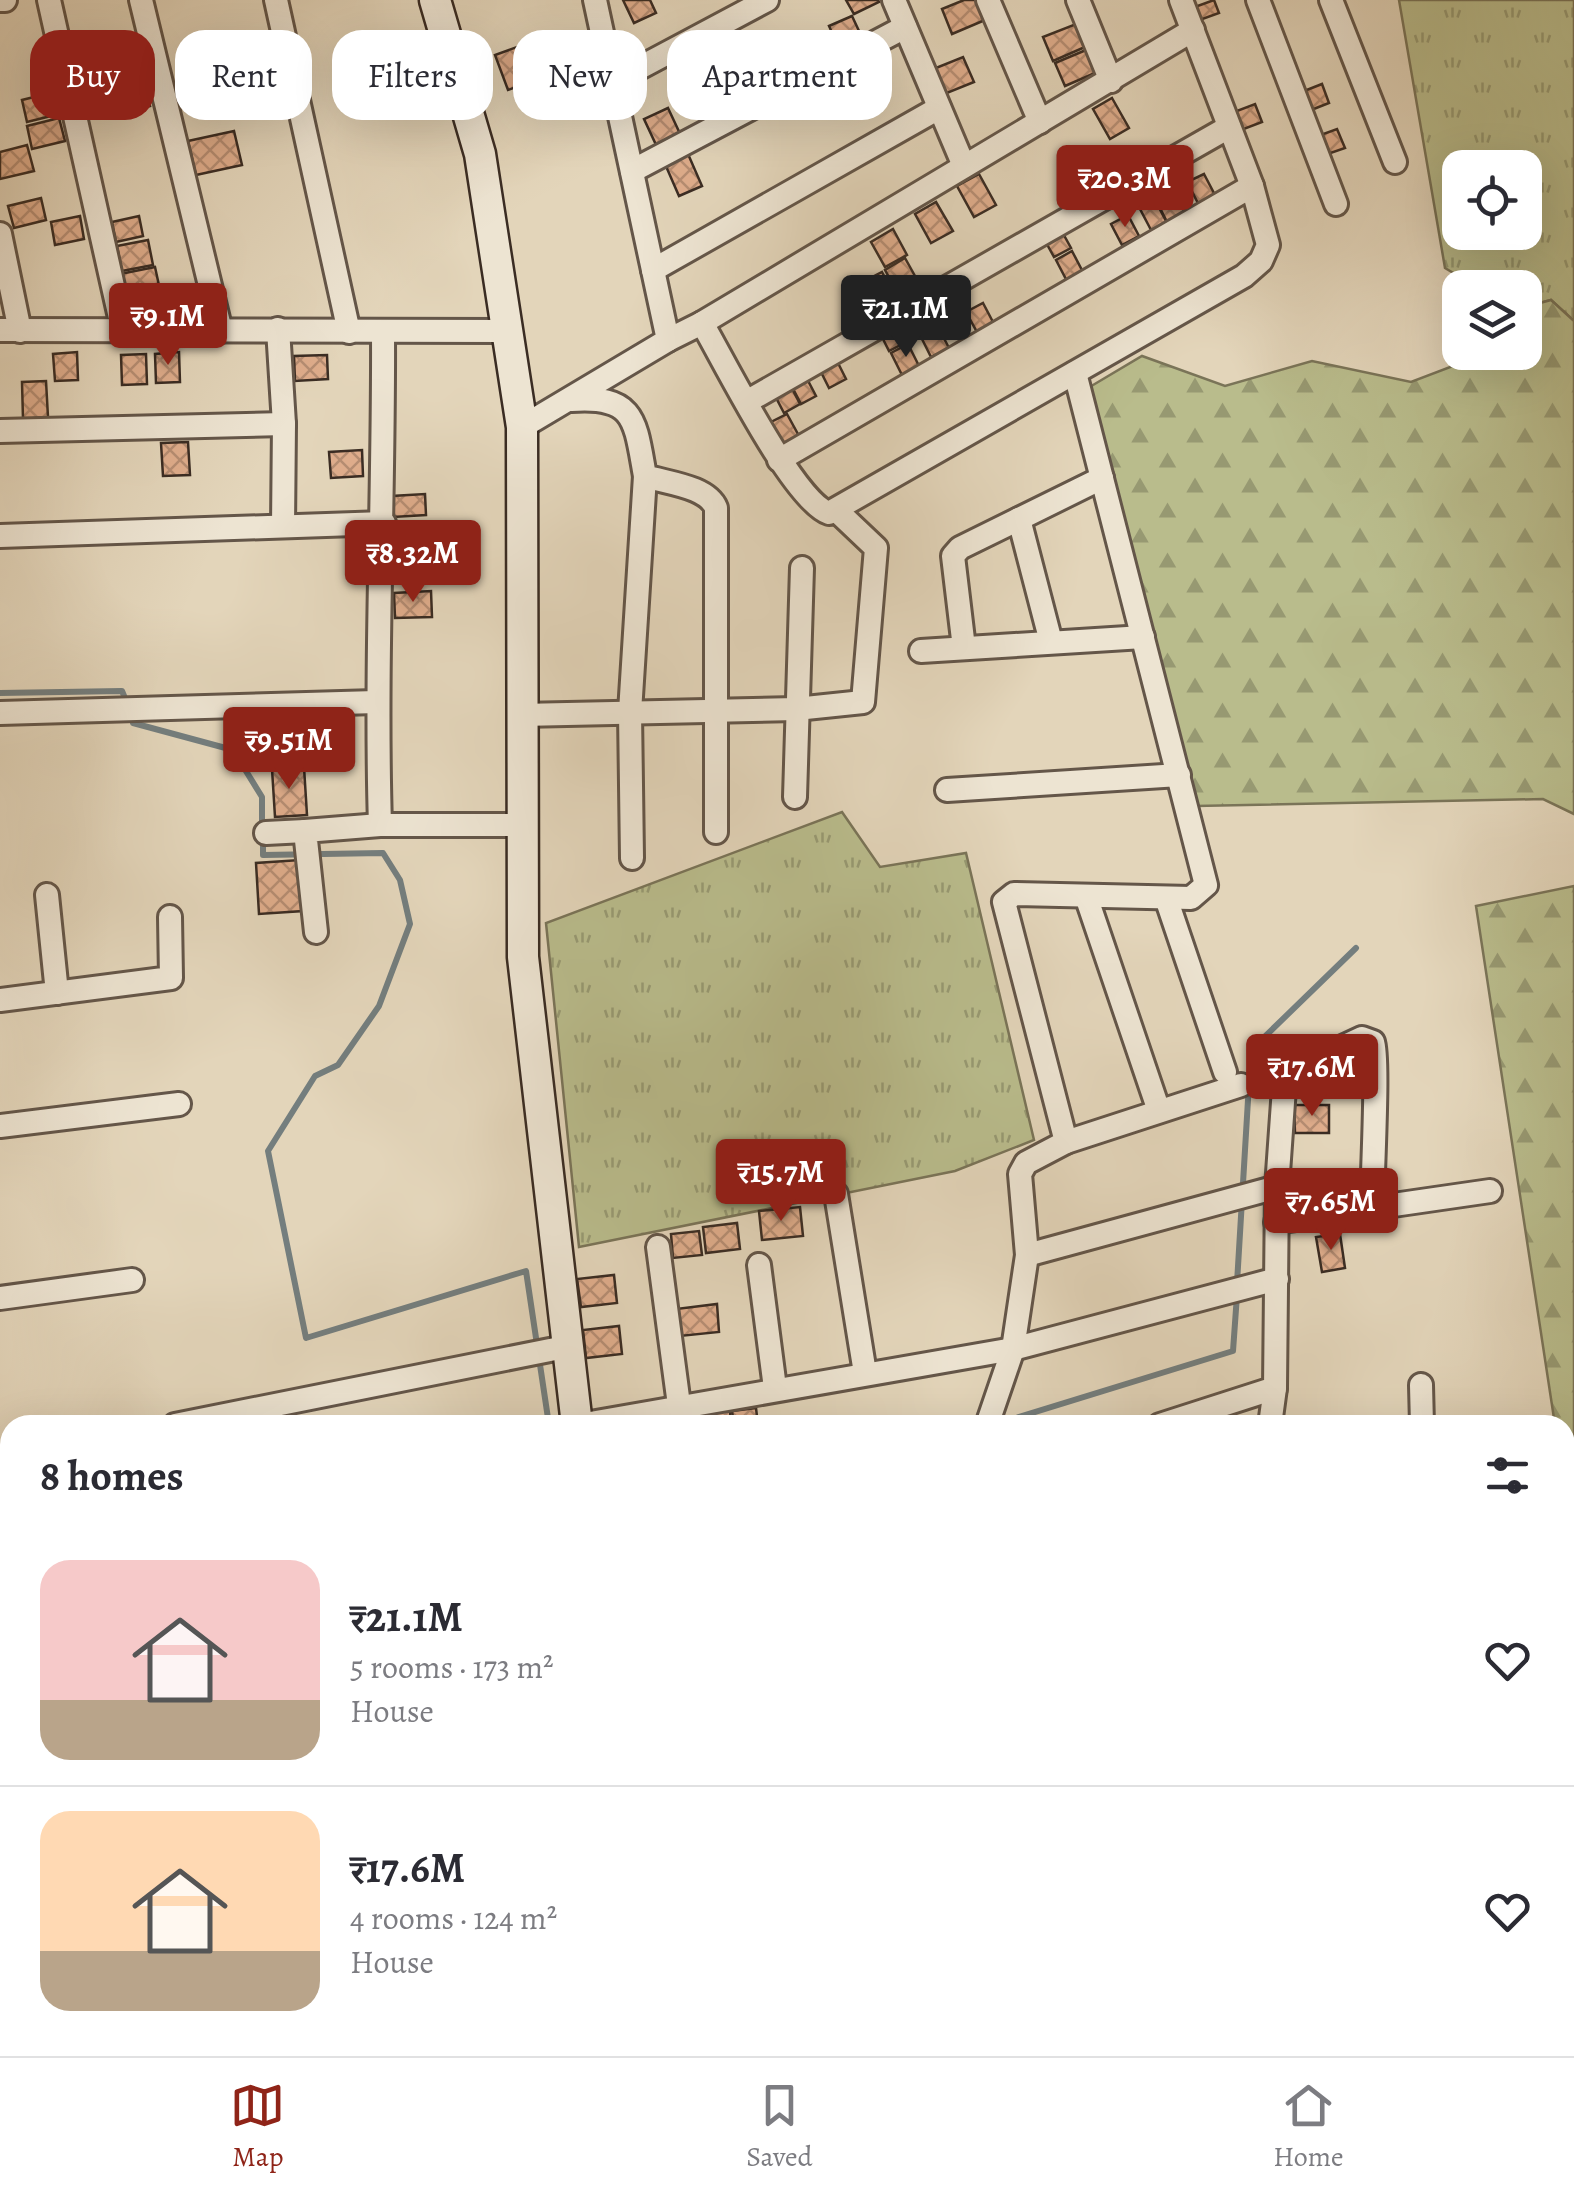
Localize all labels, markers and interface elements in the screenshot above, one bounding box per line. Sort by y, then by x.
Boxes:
chip: Buy [30,30,155,120]
chip: Rent [175,30,312,120]
chip: Filters [332,30,493,120]
chip: New [513,30,647,120]
chip: Apartment [667,30,892,120]
pin: ₹20.3M [1044,145,1206,230]
map controls [1442,150,1542,370]
button: locate [1442,150,1542,250]
text: ₹20.3M [1079,155,1172,199]
button: layers [1442,270,1542,370]
pin: ₹21.1M [825,275,987,360]
pin: ₹9.1M [98,283,238,368]
text: ₹21.1M [863,285,949,329]
text: ₹9.1M [131,293,205,337]
pin: ₹8.32M [332,520,494,605]
text: ₹8.32M [367,530,459,574]
pin: ₹9.51M [208,707,370,792]
text: ₹9.51M [245,717,333,761]
pin: ₹17.6M [1231,1034,1393,1119]
text: ₹17.6M [1268,1044,1356,1088]
pin: ₹15.7M [700,1139,862,1224]
text: ₹15.7M [738,1149,824,1193]
pin: ₹7.65M [1250,1168,1412,1253]
text: ₹7.65M [1286,1178,1376,1222]
text: 8 homes [40,1447,184,1504]
icon: filters [1480,1448,1535,1503]
text: ₹21.1M [350,1588,463,1645]
icon: home [120,1600,240,1720]
icon: heart [1480,1633,1535,1688]
text: 5 rooms · 173 m² [350,1645,554,1689]
text: House [350,1689,434,1733]
text: ₹17.6M [350,1839,465,1896]
icon: home [120,1851,240,1971]
icon: heart [1480,1884,1535,1939]
text: 4 rooms · 124 m² [350,1896,557,1940]
text: House [350,1940,434,1984]
tab: Map [230,2078,285,2176]
tab: Saved [746,2078,813,2176]
tab: Home [1273,2078,1344,2176]

